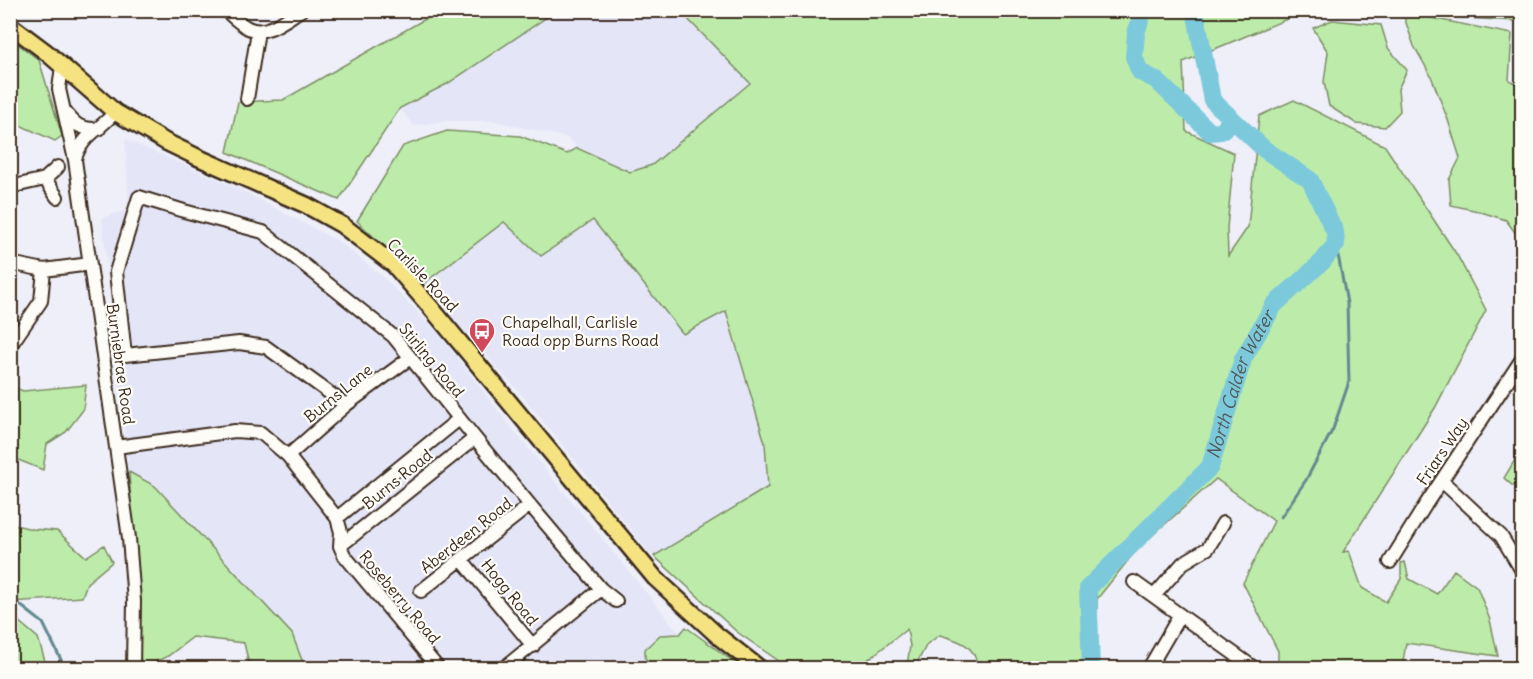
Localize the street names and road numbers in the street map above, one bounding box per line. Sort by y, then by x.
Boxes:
street label: Carlisle Road [383,234,463,316]
street label: Burniebrae Road [103,302,139,426]
street label: Stirling Road [395,319,469,401]
street label: Burns Lane [300,359,376,427]
street label: Friars Way [1412,413,1472,489]
street label: Burns Road [358,445,436,513]
street label: Aberdeen Road [416,493,516,577]
street label: Roseberry Road [355,546,445,648]
street label: Hogg Road [477,555,543,629]

